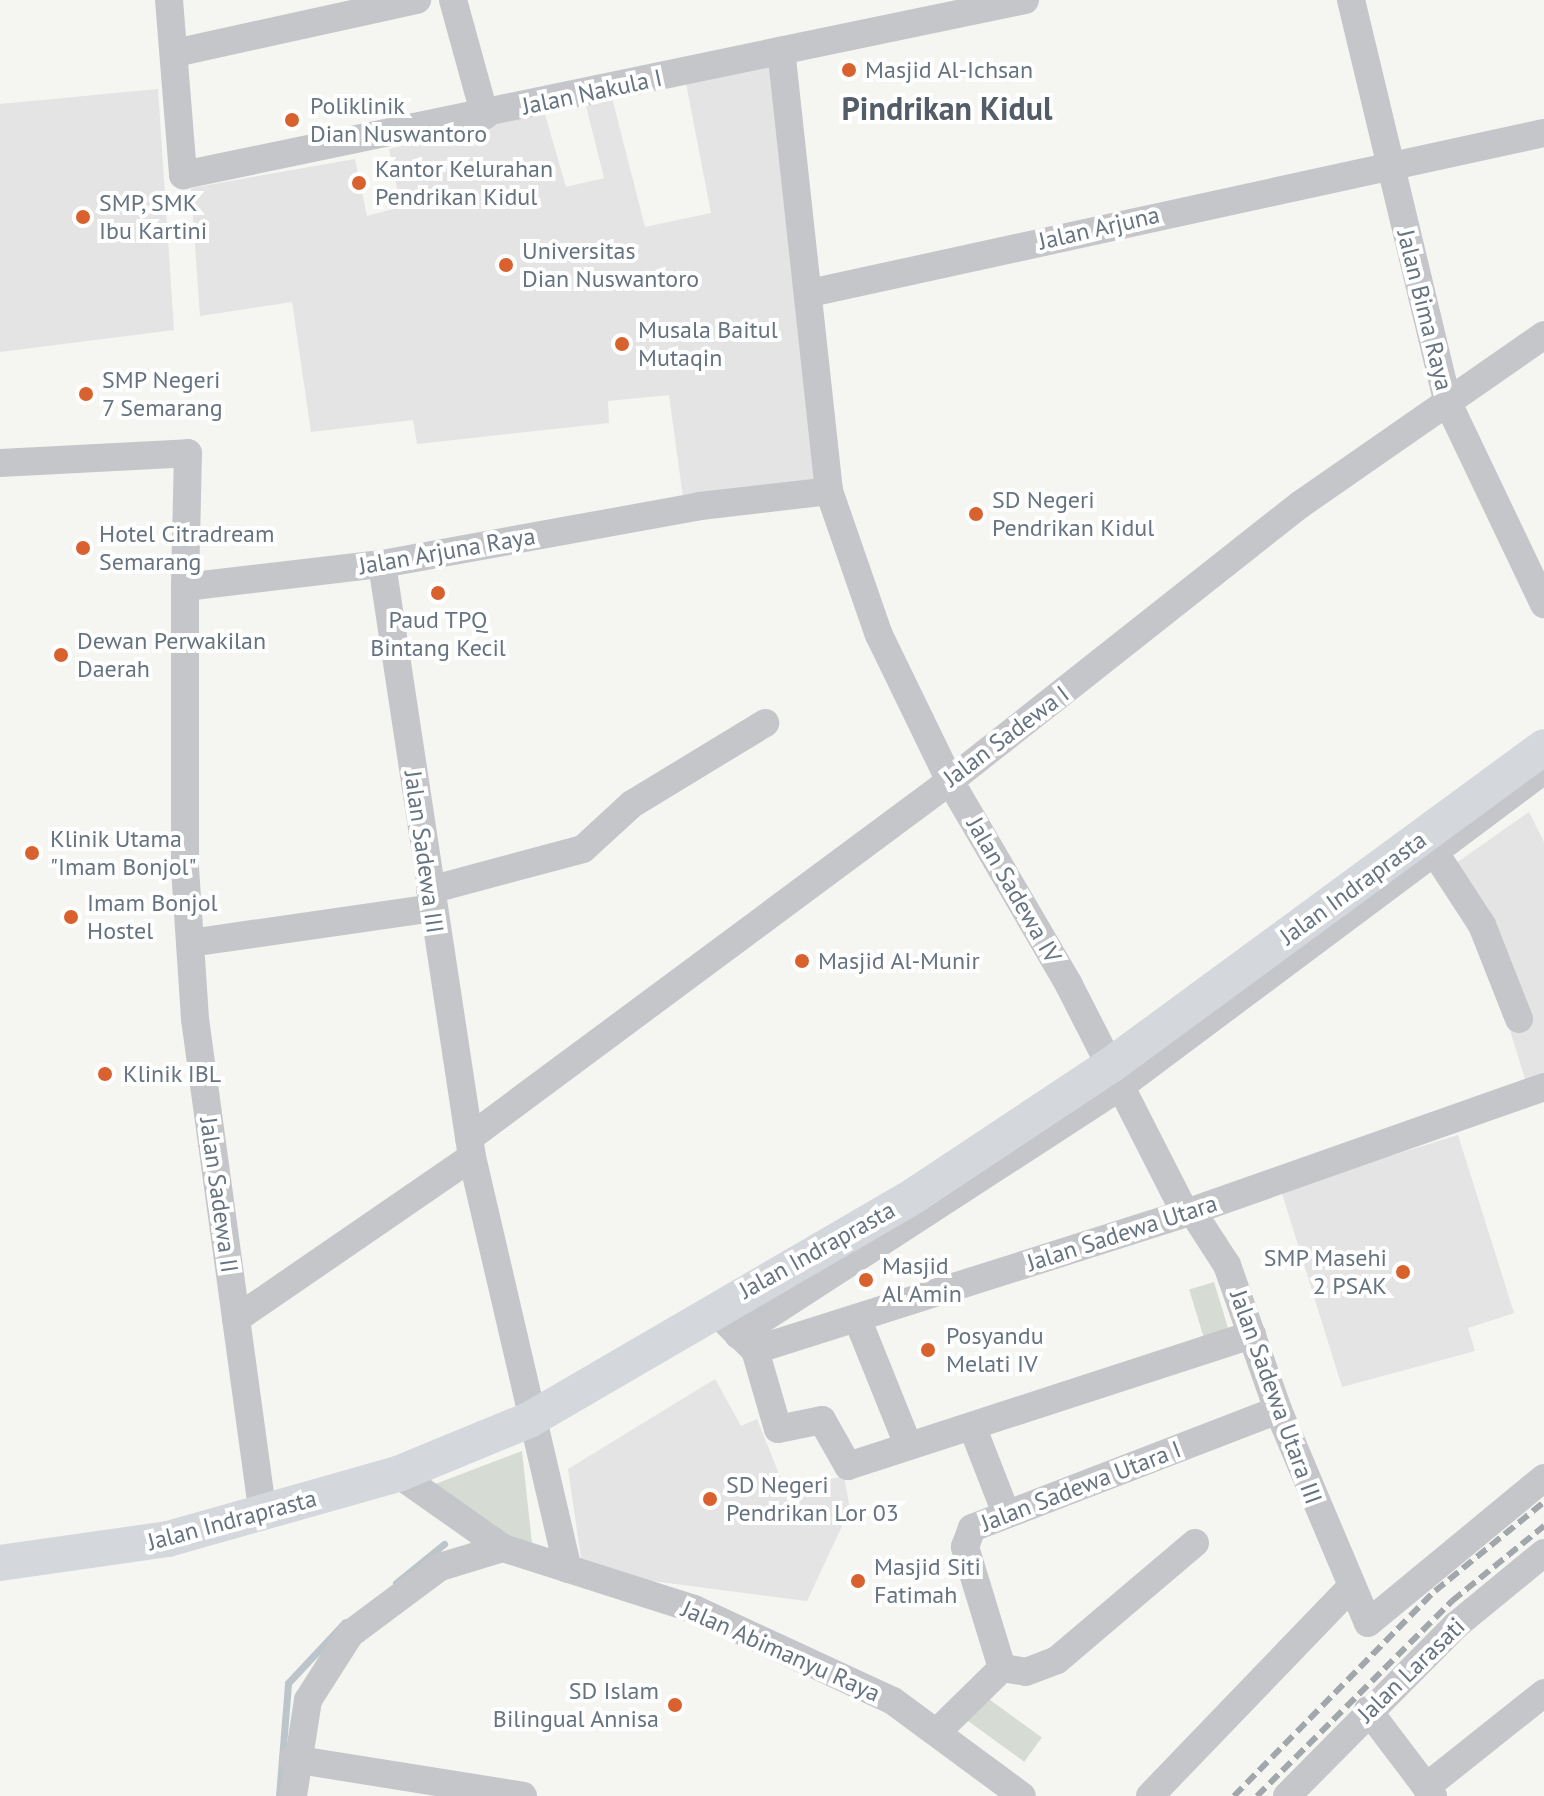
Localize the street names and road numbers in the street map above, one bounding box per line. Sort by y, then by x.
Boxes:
street label: Jalan Nakula I [519,63,665,121]
street label: Jalan Arjuna [1035,200,1163,256]
street label: Jalan Bima Raya [1391,227,1459,393]
street label: Jalan Arjuna Raya [356,521,538,581]
street label: Jalan Sadewa I [938,679,1074,793]
street label: Jalan Sadewa III [398,769,450,935]
street label: Jalan Sadewa IV [961,812,1067,968]
street label: Jalan Indraprasta [1274,825,1432,951]
street label: Jalan Sadewa II [194,1115,244,1275]
street label: Jalan Sadewa Utara [1023,1189,1221,1277]
street label: Jalan Indraprasta [734,1195,900,1305]
street label: Jalan Sadewa Utara III [1224,1286,1328,1508]
street label: Jalan Sadewa Utara I [977,1435,1185,1537]
street label: Jalan Indraprasta [144,1484,320,1556]
street label: Jalan Abimanyu Raya [677,1594,885,1708]
street label: Jalan Larasati [1351,1612,1471,1728]

